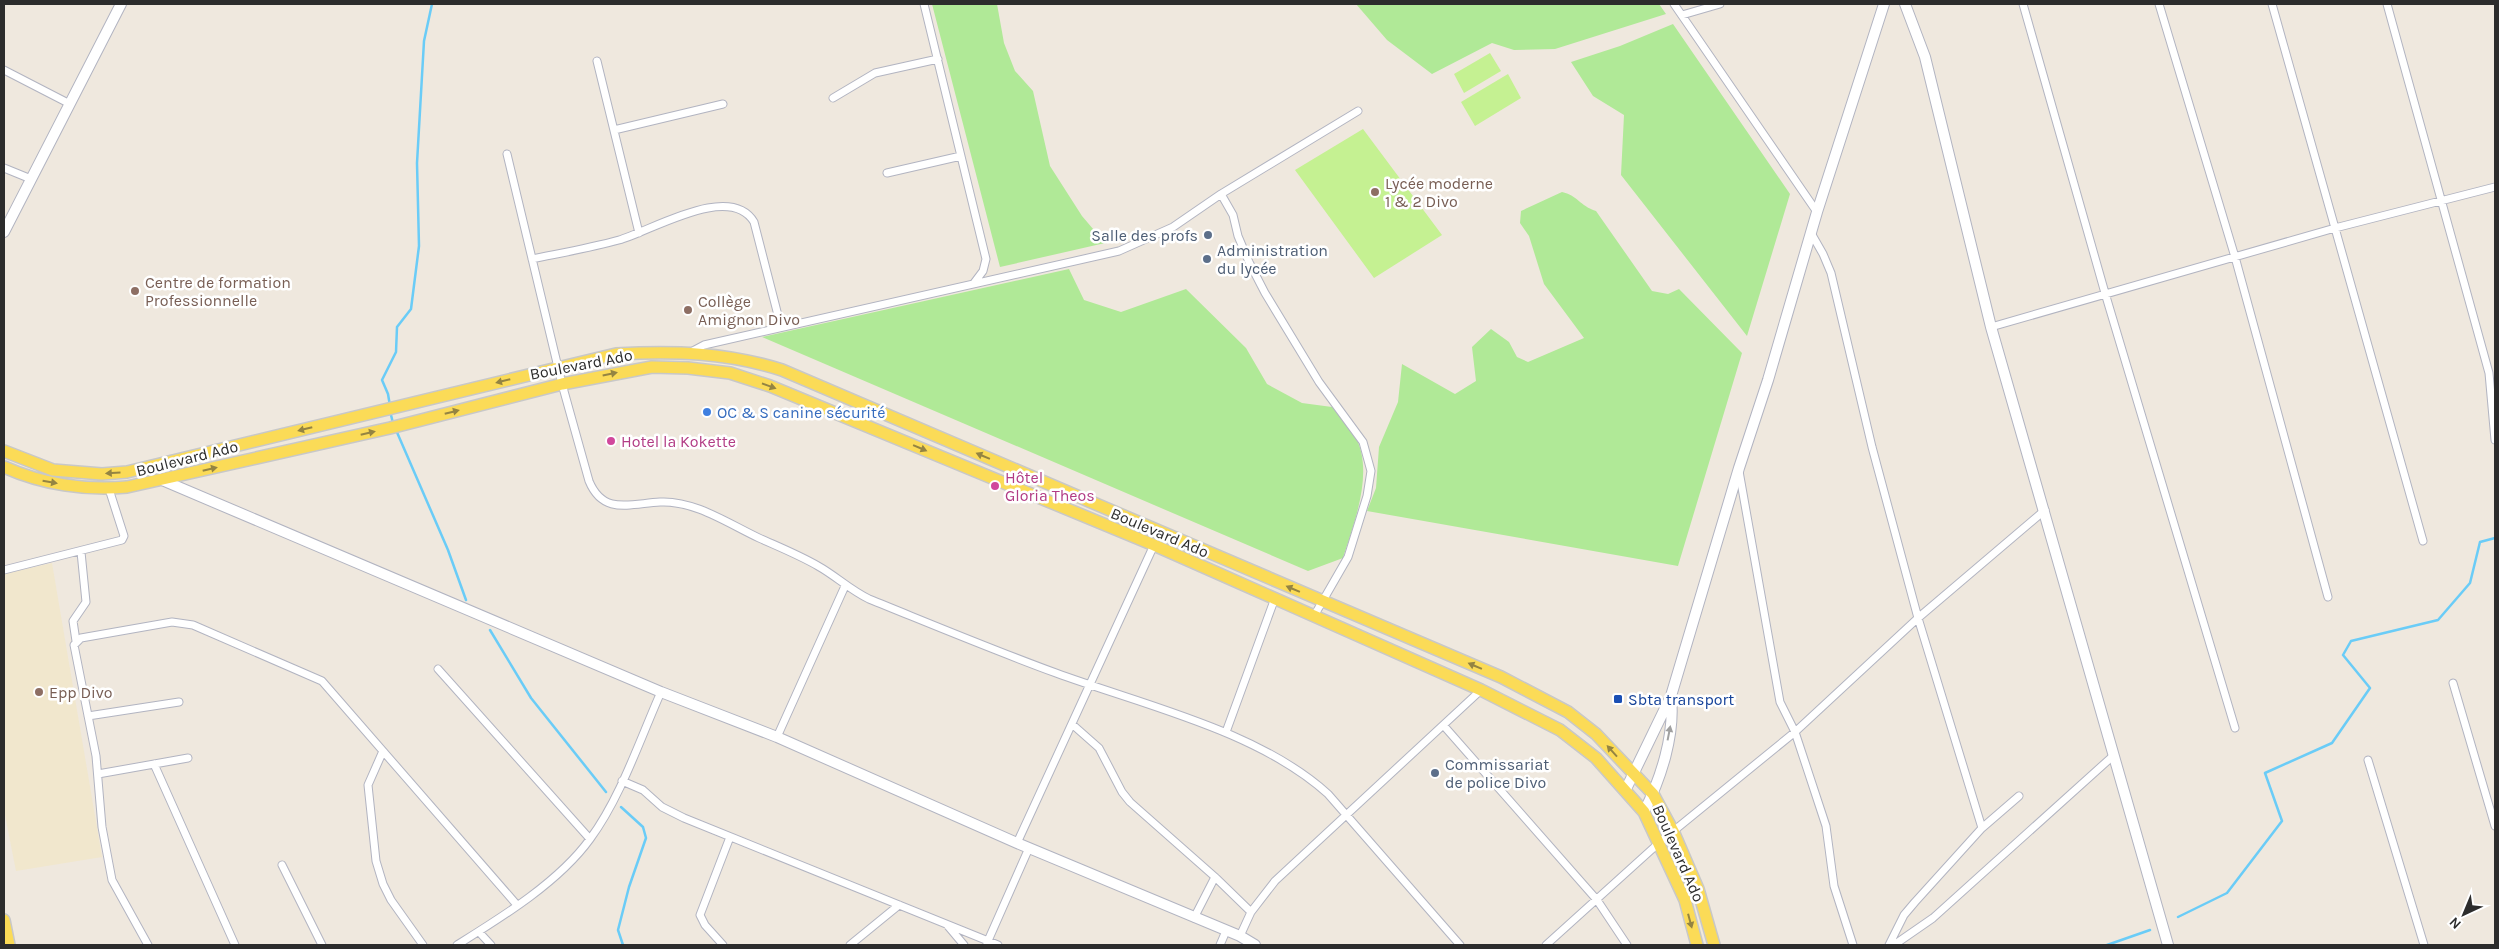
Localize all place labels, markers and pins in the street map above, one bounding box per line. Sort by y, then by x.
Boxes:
place label: Lycée moderne 1 & 2 Divo [1385,174,1493,211]
marker: Lycée moderne 1 & 2 Divo [1369,186,1381,198]
place label: Salle des profs [1091,226,1198,245]
marker: Salle des profs [1202,229,1214,241]
place label: Administration du lycée [1217,241,1328,278]
marker: Administration du lycée [1201,253,1213,265]
place label: Centre de formation Professionnelle [145,273,291,310]
marker: Centre de formation Professionnelle [129,285,141,297]
place label: Collège Amignon Divo [698,292,800,329]
marker: Collège Amignon Divo [682,304,694,316]
place label: OC & S canine sécurité [717,403,885,422]
marker: OC & S canine sécurité [701,406,713,418]
place label: Hotel la Kokette [621,432,736,451]
marker: Hotel la Kokette [605,435,617,447]
place label: Hôtel Gloria Theos [1005,468,1095,505]
marker: Hôtel Gloria Theos [989,480,1001,492]
place label: Epp Divo [49,683,113,702]
marker: Epp Divo [33,686,45,698]
place label: Sbta transport [1628,690,1734,709]
marker: Sbta transport [1612,693,1624,705]
place label: Commissariat de police Divo [1445,755,1549,792]
marker: Commissariat de police Divo [1429,767,1441,779]

